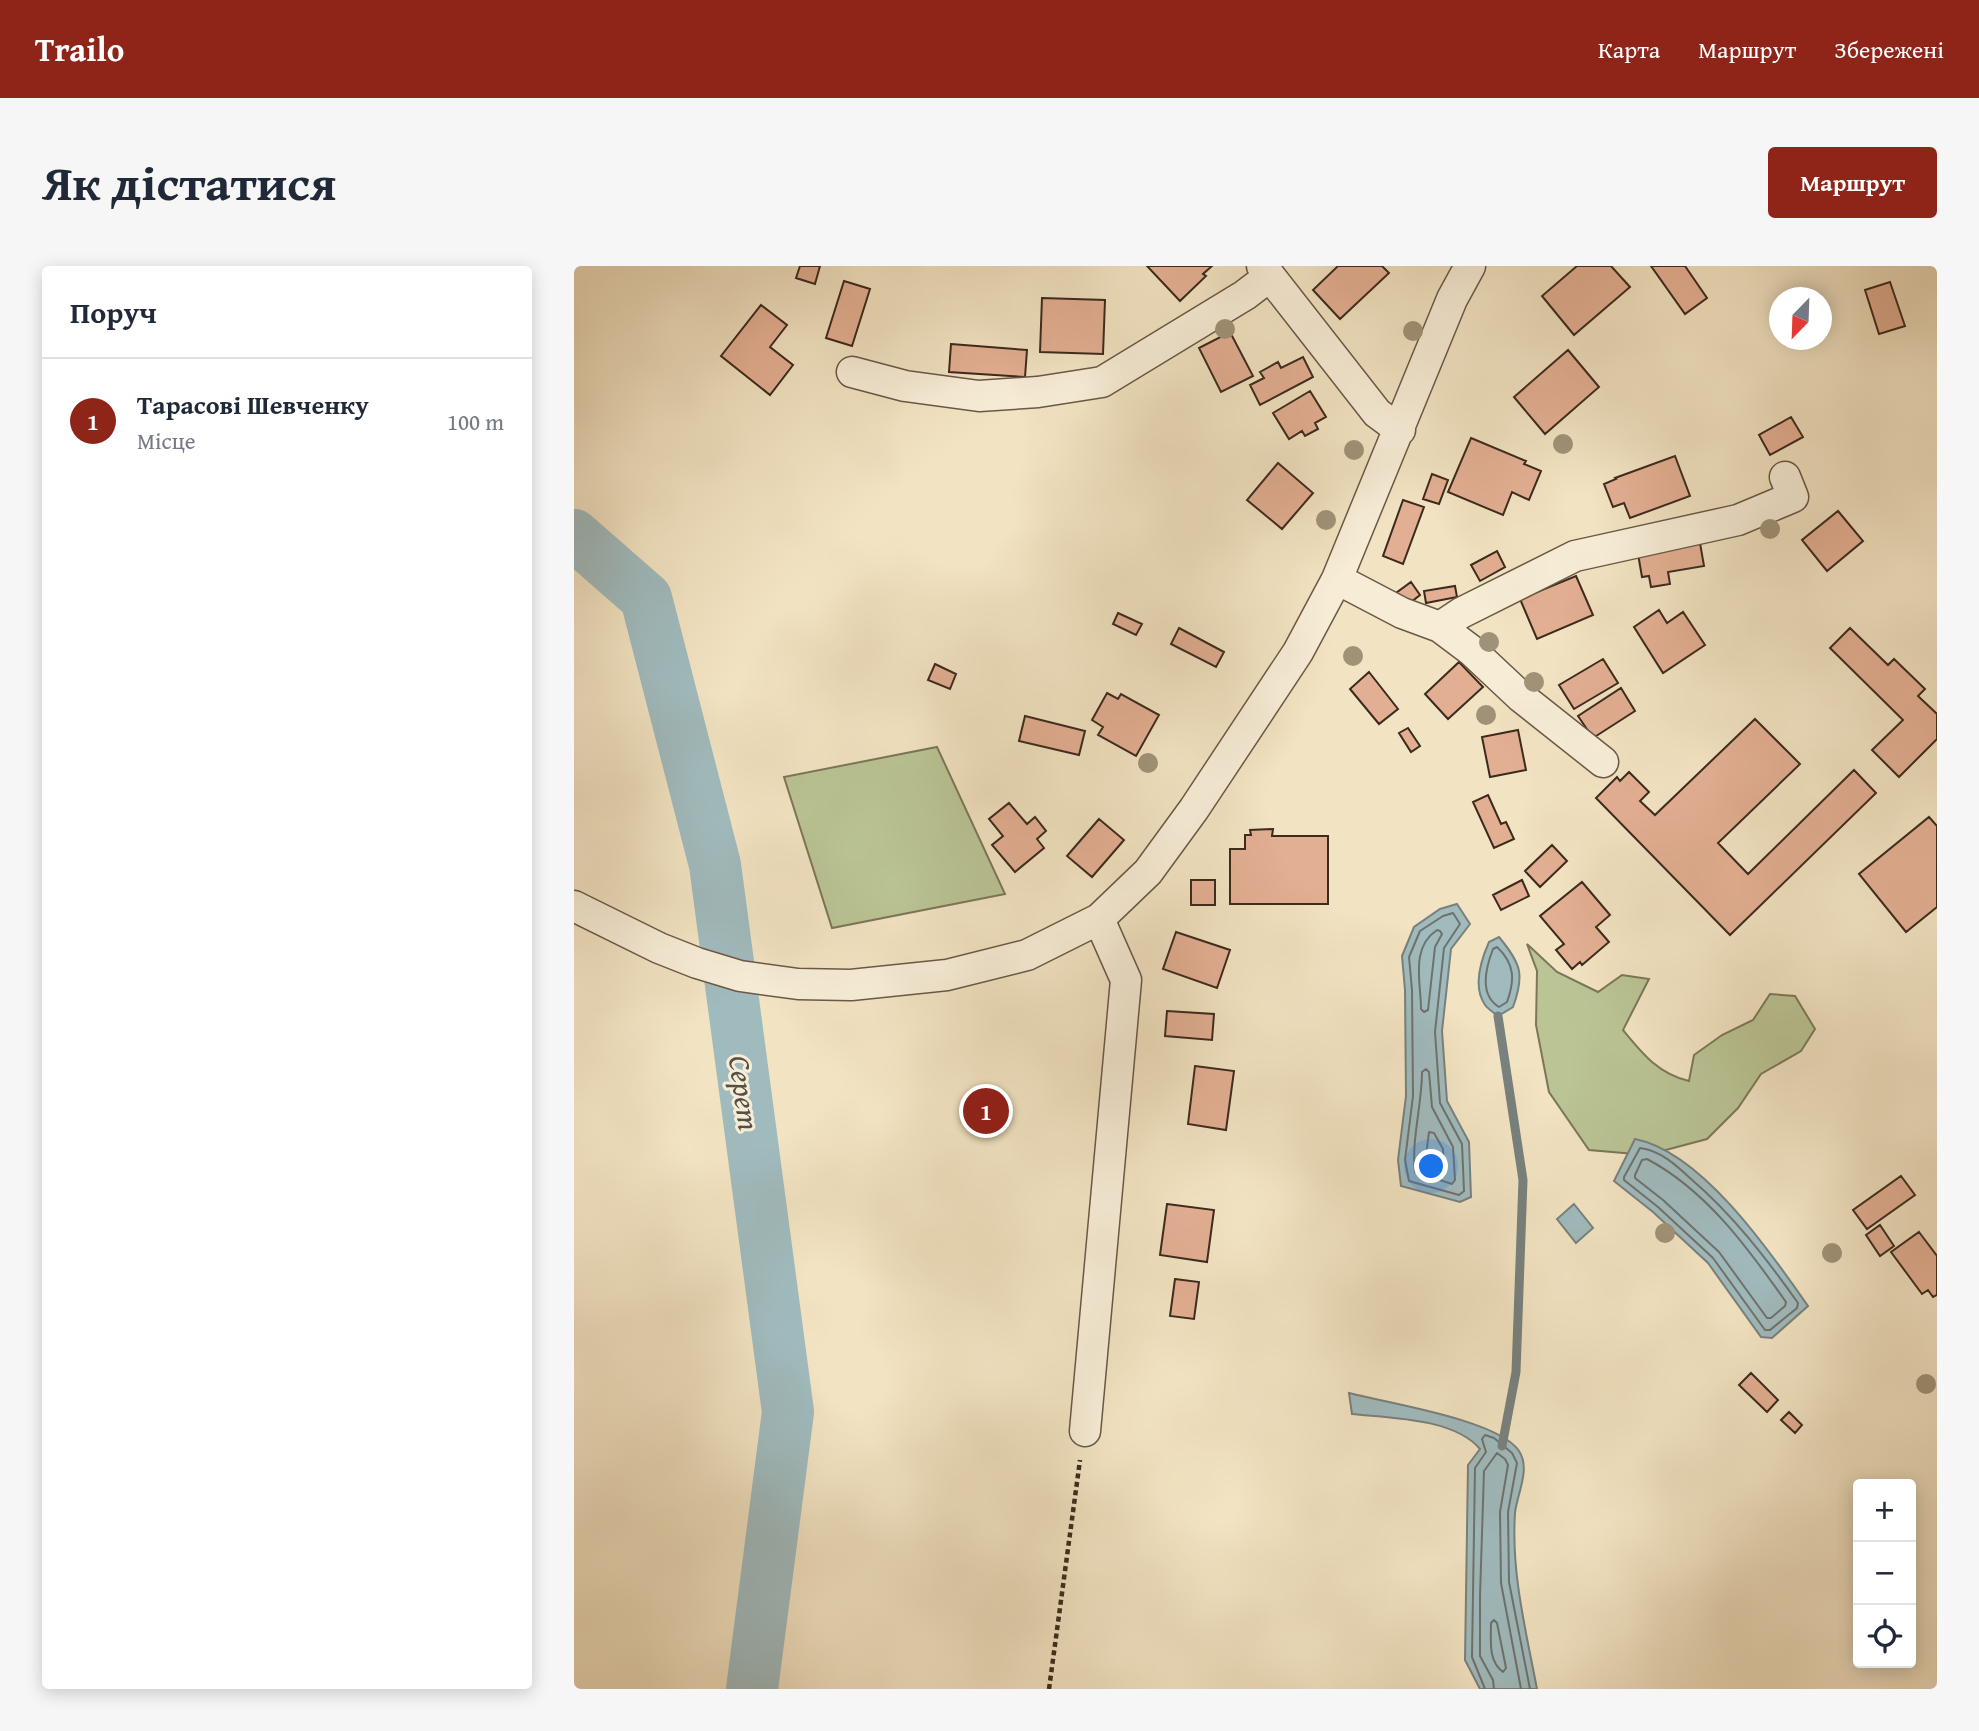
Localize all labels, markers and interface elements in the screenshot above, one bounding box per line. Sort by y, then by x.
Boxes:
text: Trailo [35,25,124,73]
text: Карта [1598,32,1660,67]
text: Маршрут [1698,32,1796,67]
text: Збережені [1834,32,1944,67]
text: Як дістатися [42,146,336,218]
button: Маршрут [1768,147,1937,218]
north arrow [1769,287,1832,350]
text: Поруч [70,290,157,334]
text: Тарасові Шевченку [137,385,369,424]
text: 1 [87,405,99,438]
text: 100 m [447,405,504,438]
text: Місце [137,424,196,457]
water label: Серет [718,1053,772,1133]
pin: 1 [963,1085,1009,1137]
your location [1414,1149,1448,1183]
map controls [1853,1479,1916,1668]
button: + [1853,1479,1916,1542]
button: − [1853,1542,1916,1605]
button: locate [1853,1605,1916,1668]

